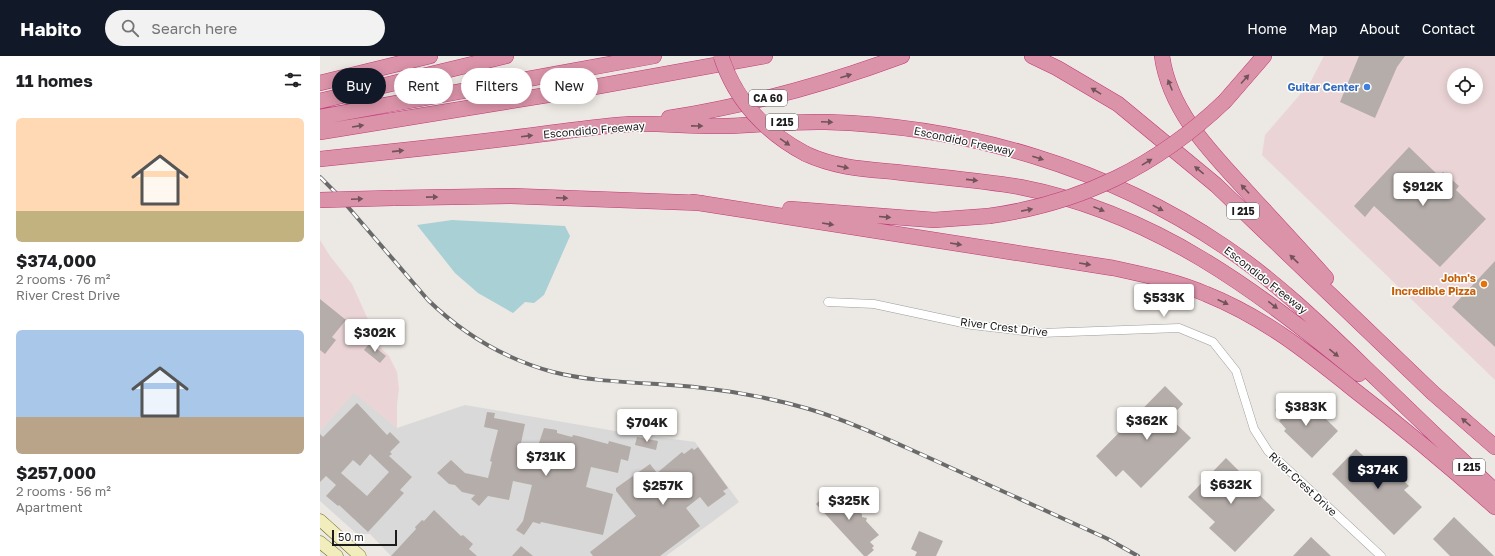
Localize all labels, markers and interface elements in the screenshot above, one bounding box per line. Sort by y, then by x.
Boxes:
search box [105,10,385,46]
text: Habito [20,17,81,40]
icon: search [119,17,141,39]
text: Search here [151,19,237,37]
text: Home [1247,20,1287,37]
text: Map [1309,20,1337,37]
text: About [1359,20,1400,37]
text: Contact [1422,20,1475,37]
chip: Buy [332,68,386,104]
chip: Rent [394,68,453,104]
chip: Filters [461,68,532,104]
chip: New [540,68,598,104]
map controls [1447,68,1483,104]
button: locate [1447,68,1483,104]
icon: filters [282,69,304,91]
text: 11 homes [16,70,93,91]
one-way arrow [840,73,852,79]
one-way arrow [1241,74,1250,84]
one-way arrow [1167,78,1173,90]
place label: Guitar Center [1287,80,1360,93]
marker: Guitar Center [1362,82,1372,92]
one-way arrow [1091,87,1101,95]
road number: CA 60 [749,90,787,106]
road number: I 215 [766,114,798,130]
street label: Escondido Freeway [543,119,645,140]
one-way arrow [821,119,833,126]
one-way arrow [691,122,703,129]
one-way arrow [352,123,365,129]
street label: Escondido Freeway [913,124,1015,157]
one-way arrow [521,133,533,140]
one-way arrow [780,138,790,146]
icon: home [124,144,196,216]
one-way arrow [392,148,404,154]
one-way arrow [1032,155,1044,161]
one-way arrow [1141,159,1153,166]
one-way arrow [837,164,849,170]
one-way arrow [1194,166,1204,175]
pin: $912K [1395,173,1451,207]
one-way arrow [966,177,978,184]
text: $912K [1402,178,1444,194]
one-way arrow [1241,185,1250,194]
one-way arrow [426,194,439,200]
one-way arrow [556,194,568,201]
one-way arrow [351,196,364,202]
road number: I 215 [1227,203,1259,219]
one-way arrow [1152,205,1164,211]
one-way arrow [1021,207,1033,213]
one-way arrow [1093,207,1105,213]
one-way arrow [879,214,891,220]
one-way arrow [822,221,834,227]
one-way arrow [950,241,962,247]
street label: Escondido Freeway [1222,243,1310,316]
text: $374,000 [16,250,96,271]
one-way arrow [1289,254,1299,264]
one-way arrow [1079,261,1091,267]
text: 2 rooms · 76 m² [16,271,110,287]
place label: John's Incredible Pizza [1391,271,1476,297]
marker: John's Incredible Pizza [1479,279,1489,289]
pin: $533K [1136,284,1192,318]
text: River Crest Drive [16,287,120,303]
text: $533K [1143,289,1185,305]
one-way arrow [1218,299,1229,305]
one-way arrow [1268,301,1279,309]
street label: River Crest Drive [960,315,1049,338]
pin: $302K [347,319,403,353]
text: $302K [354,324,396,340]
one-way arrow [1329,349,1339,358]
icon: home [124,356,196,428]
pin: $383K [1278,393,1334,427]
text: $383K [1285,398,1327,414]
pin: $362K [1119,407,1175,441]
pin: $704K [619,409,675,443]
text: $362K [1126,412,1168,428]
text: $704K [626,414,668,430]
one-way arrow [1460,417,1471,426]
pin: $731K [518,443,574,477]
text: $731K [526,448,566,464]
street label: River Crest Drive [1267,449,1340,518]
pin: $374K [1350,456,1406,490]
road number: I 215 [1453,459,1485,475]
text: $374K [1357,461,1399,477]
text: $257,000 [16,462,96,483]
pin: $632K [1203,471,1259,505]
pin: $257K [635,472,691,506]
text: $632K [1210,476,1252,492]
text: $257K [642,477,684,493]
text: 2 rooms · 56 m² [16,483,111,499]
pin: $325K [821,487,877,521]
text: $325K [828,492,870,508]
text: Apartment [16,499,83,515]
scale bar [332,528,397,547]
text: 50 m [338,530,364,543]

